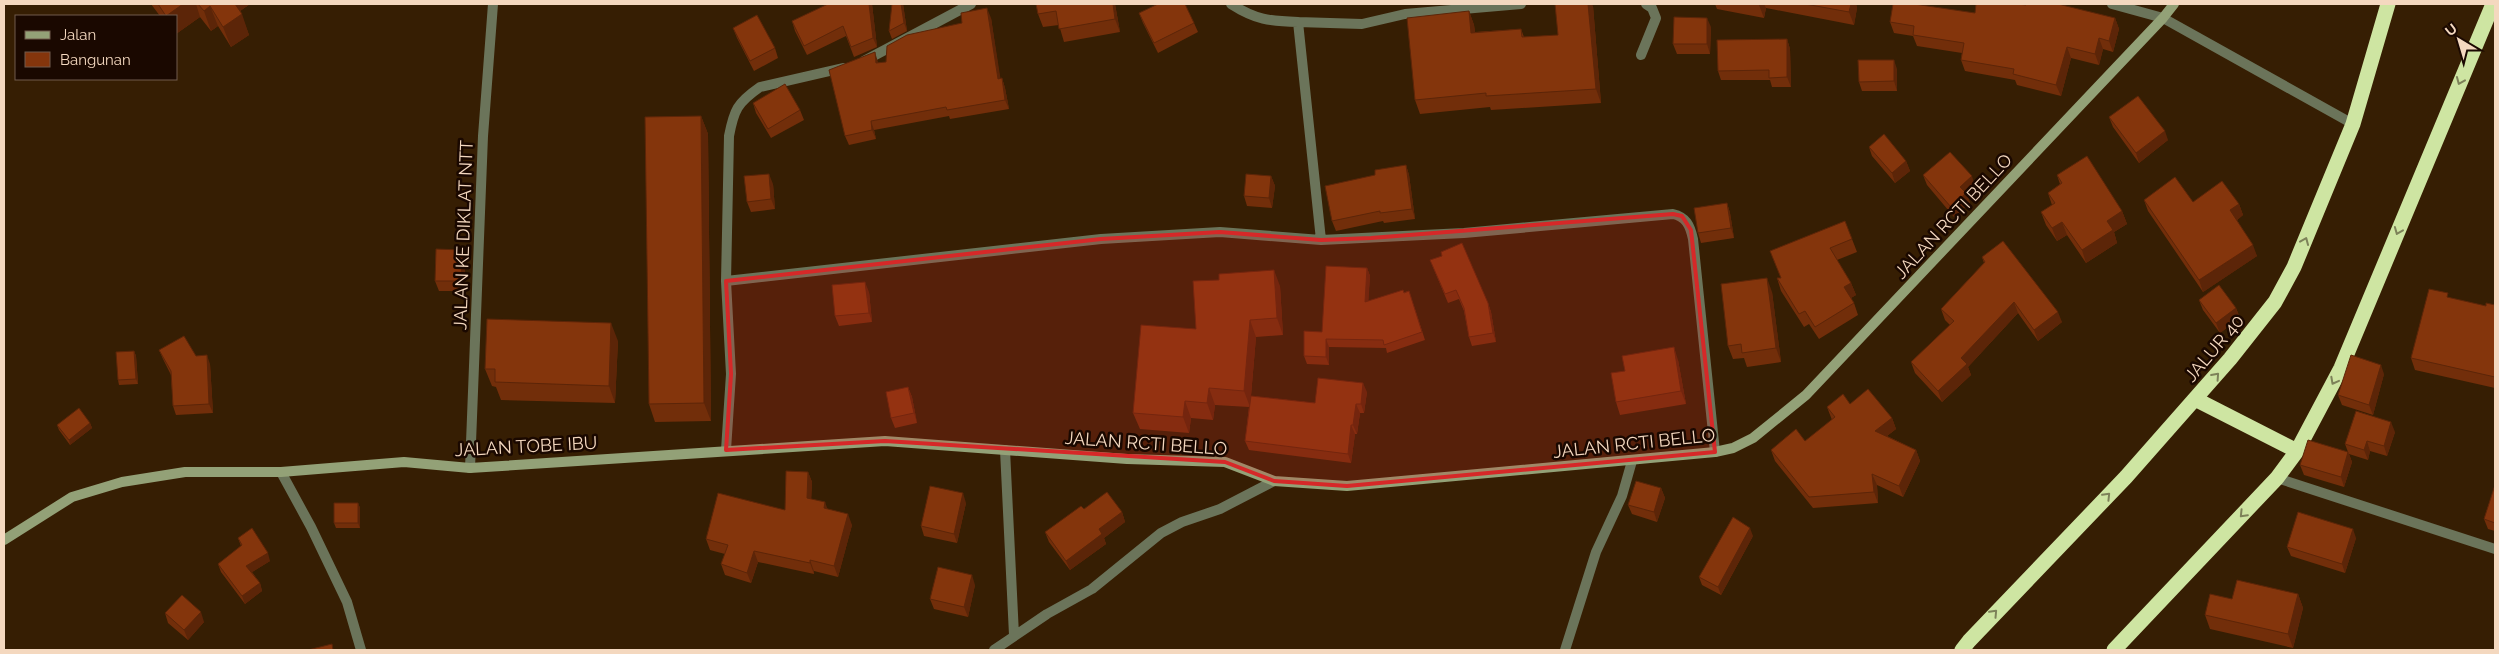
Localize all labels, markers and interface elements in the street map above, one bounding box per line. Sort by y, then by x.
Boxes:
legend [15,15,178,80]
north arrow [2434,15,2484,65]
text: U [2442,20,2460,39]
text: Jalan [60,26,96,44]
text: Bangunan [60,51,131,69]
one-way arrow [2456,76,2466,85]
street label: JALAN KE DIKLAT NTT [449,140,477,330]
street label: JALAN RCTI BELLO [1890,149,2016,283]
one-way arrow [2394,226,2404,235]
one-way arrow [2299,237,2309,246]
street label: JALUR 40 [2180,310,2248,386]
one-way arrow [2210,372,2219,381]
one-way arrow [2331,375,2341,384]
street label: JALAN RCTI BELLO [1552,424,1716,462]
street label: JALAN RCTI BELLO [1064,427,1228,459]
street label: JALAN TOBE IBU [454,432,598,460]
one-way arrow [2101,493,2110,502]
one-way arrow [2240,508,2249,517]
one-way arrow [1988,610,1997,619]

